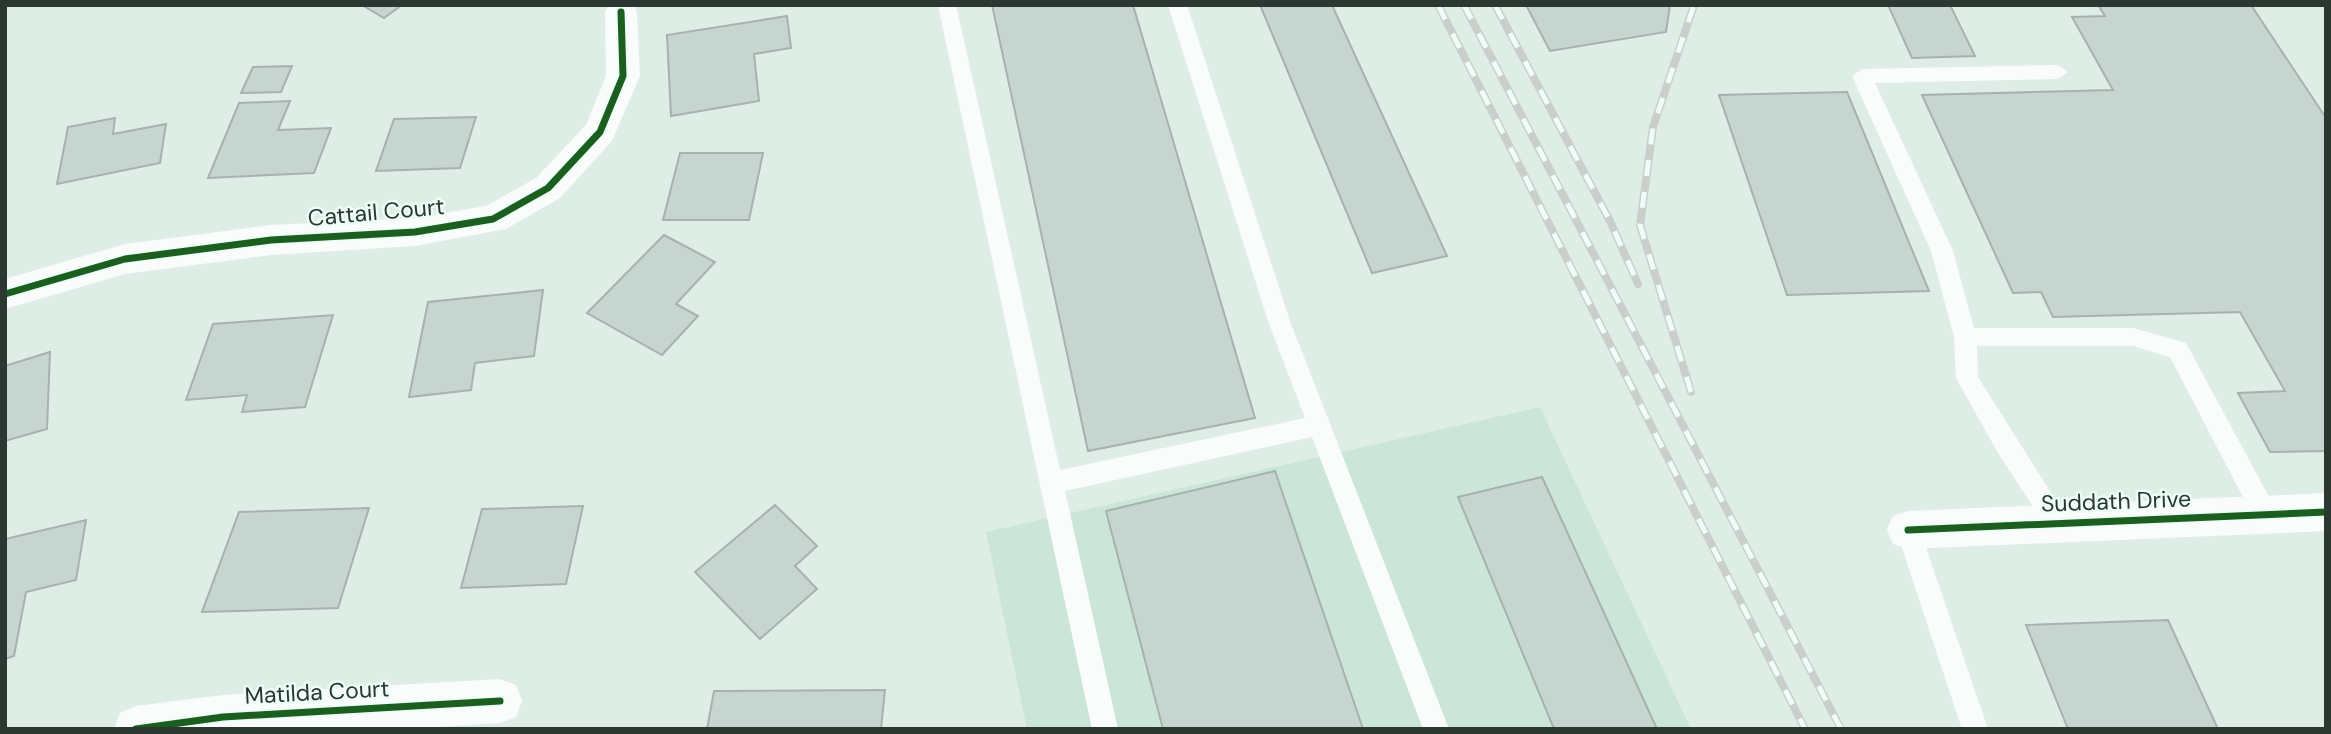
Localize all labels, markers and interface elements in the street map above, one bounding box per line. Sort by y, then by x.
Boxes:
street label: Cattail Court [307,191,445,233]
street label: Suddath Drive [2040,483,2192,519]
street label: Matilda Court [244,673,390,711]

